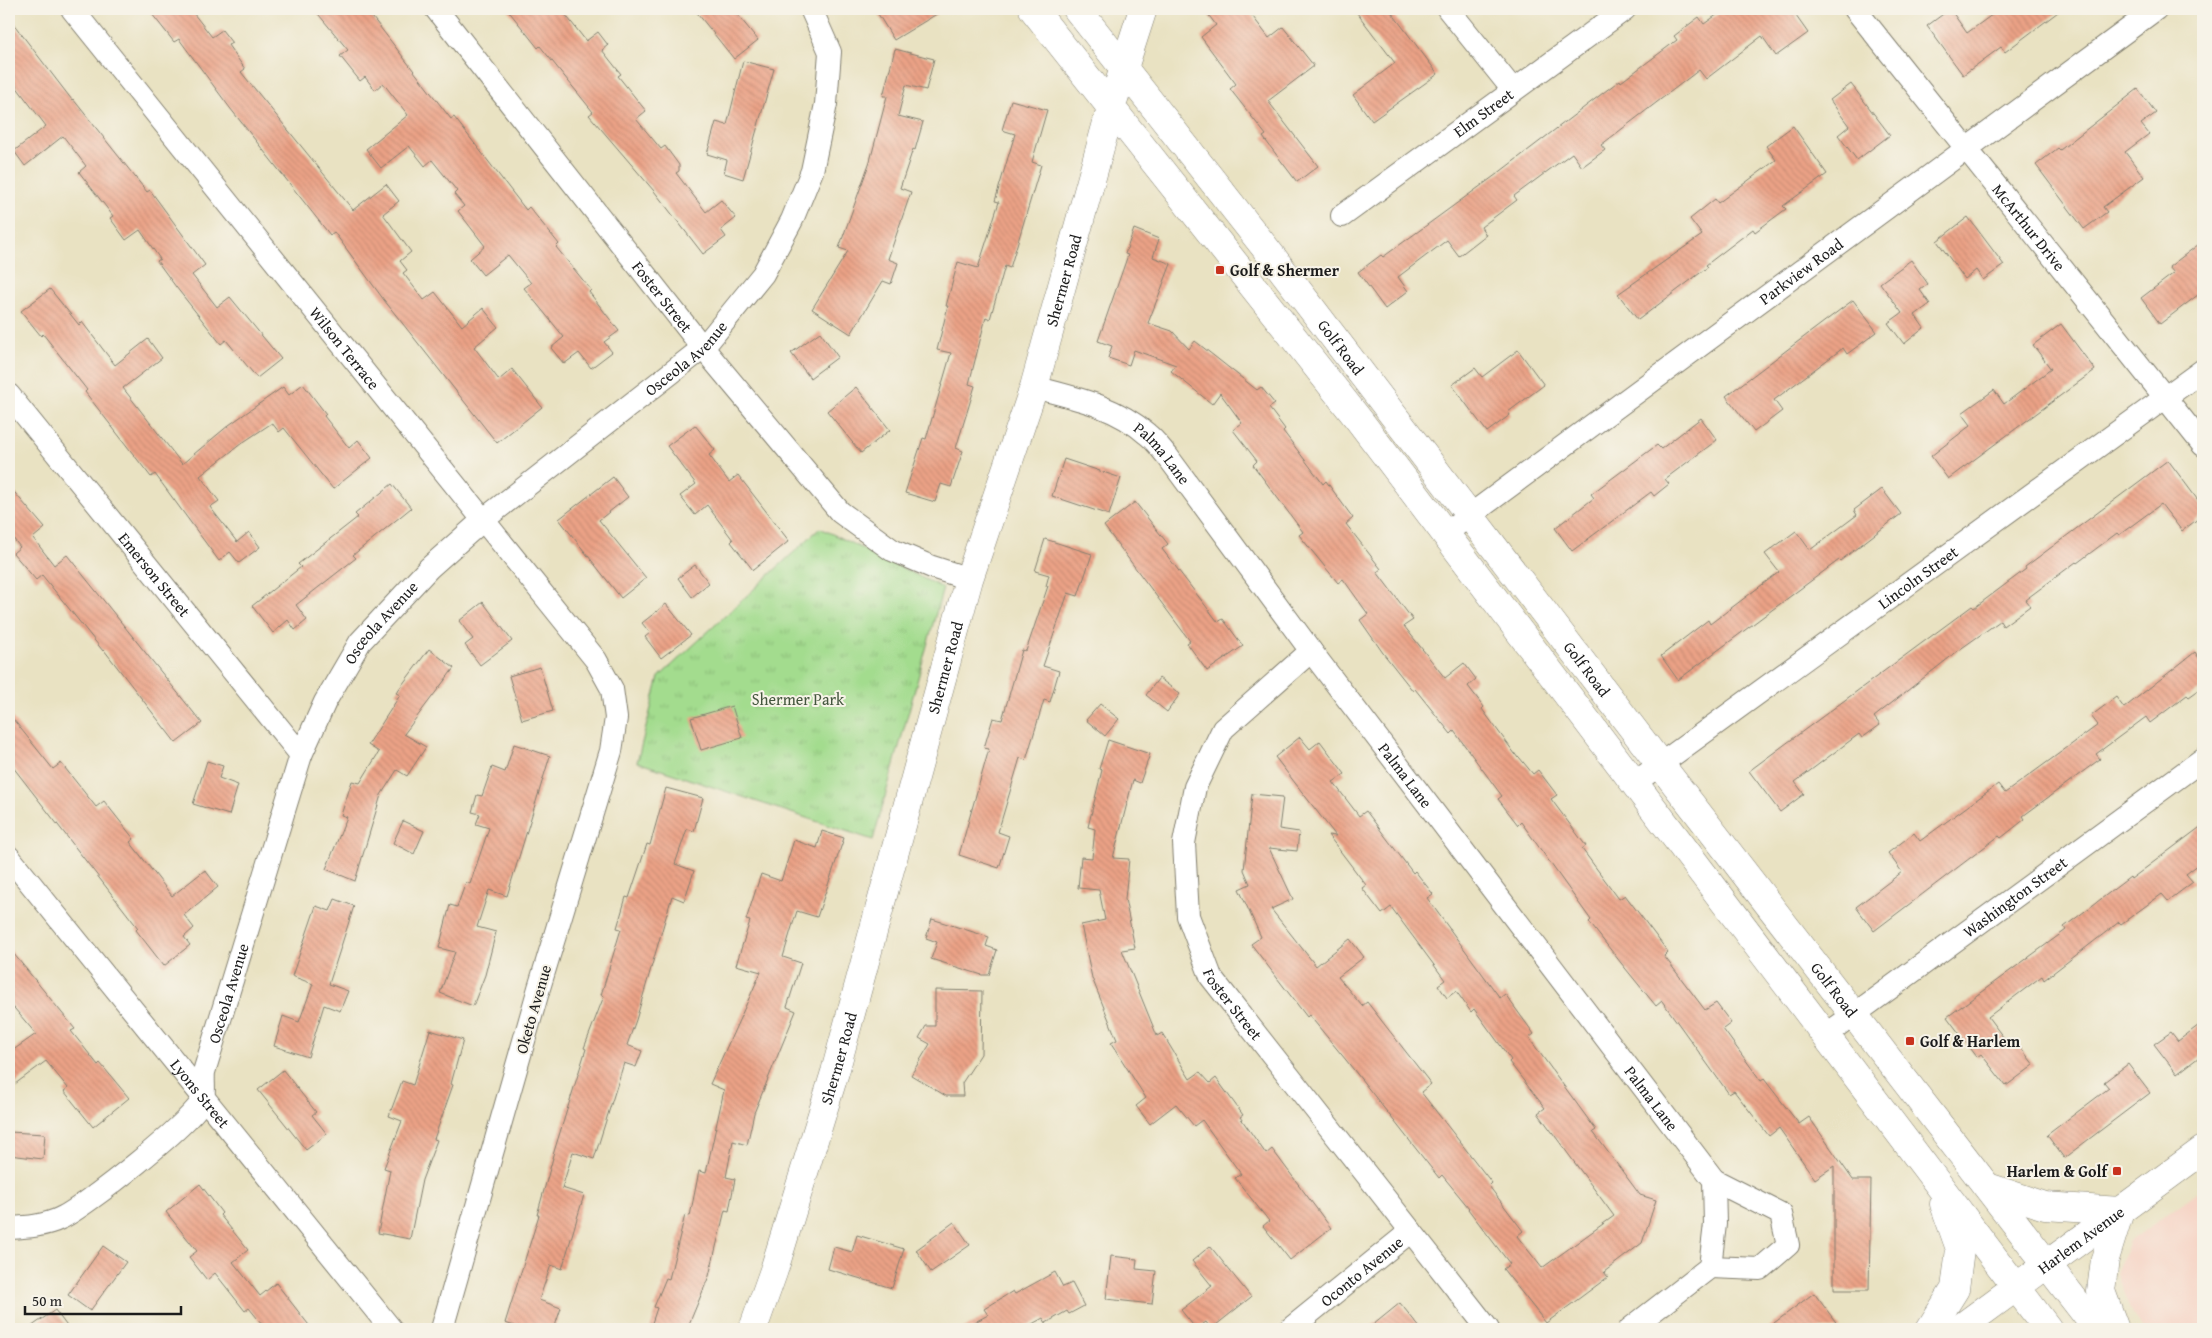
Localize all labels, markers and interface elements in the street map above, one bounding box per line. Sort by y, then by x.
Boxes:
street label: Elm Street [1448,82,1519,143]
street label: McArthur Drive [1987,178,2071,276]
street label: Shermer Road [1039,231,1088,329]
street label: Parkview Road [1754,232,1848,310]
street label: Foster Street [627,256,699,338]
place label: Golf & Shermer [1230,258,1340,282]
marker: Golf & Shermer [1214,264,1226,276]
street label: Wilson Terrace [304,301,386,395]
street label: Golf Road [1312,314,1370,380]
street label: Osceola Avenue [639,315,733,401]
street label: Palma Lane [1129,416,1196,489]
street label: Emerson Street [113,527,196,622]
street label: Lincoln Street [1873,540,1963,614]
street label: Osceola Avenue [338,575,423,668]
street label: Shermer Road [921,618,969,717]
street label: Golf Road [1558,636,1616,702]
park label: Shermer Park [752,687,845,711]
street label: Palma Lane [1373,737,1438,813]
street label: Washington Street [1958,850,2072,943]
street label: Osceola Avenue [201,940,255,1046]
street label: Golf Road [1805,957,1864,1023]
street label: Oketo Avenue [509,962,557,1056]
street label: Foster Street [1197,965,1269,1046]
street label: Shermer Road [814,1009,863,1107]
place label: Golf & Harlem [1920,1029,2021,1053]
marker: Golf & Harlem [1904,1035,1916,1047]
street label: Lyons Street [165,1053,236,1133]
street label: Palma Lane [1619,1060,1684,1136]
place label: Harlem & Golf [2007,1159,2109,1183]
marker: Harlem & Golf [2111,1165,2123,1177]
street label: Harlem Avenue [2032,1200,2129,1280]
street label: Oconto Avenue [1315,1230,1408,1312]
scale bar [25,1283,181,1315]
text: 50 m [32,1290,63,1311]

